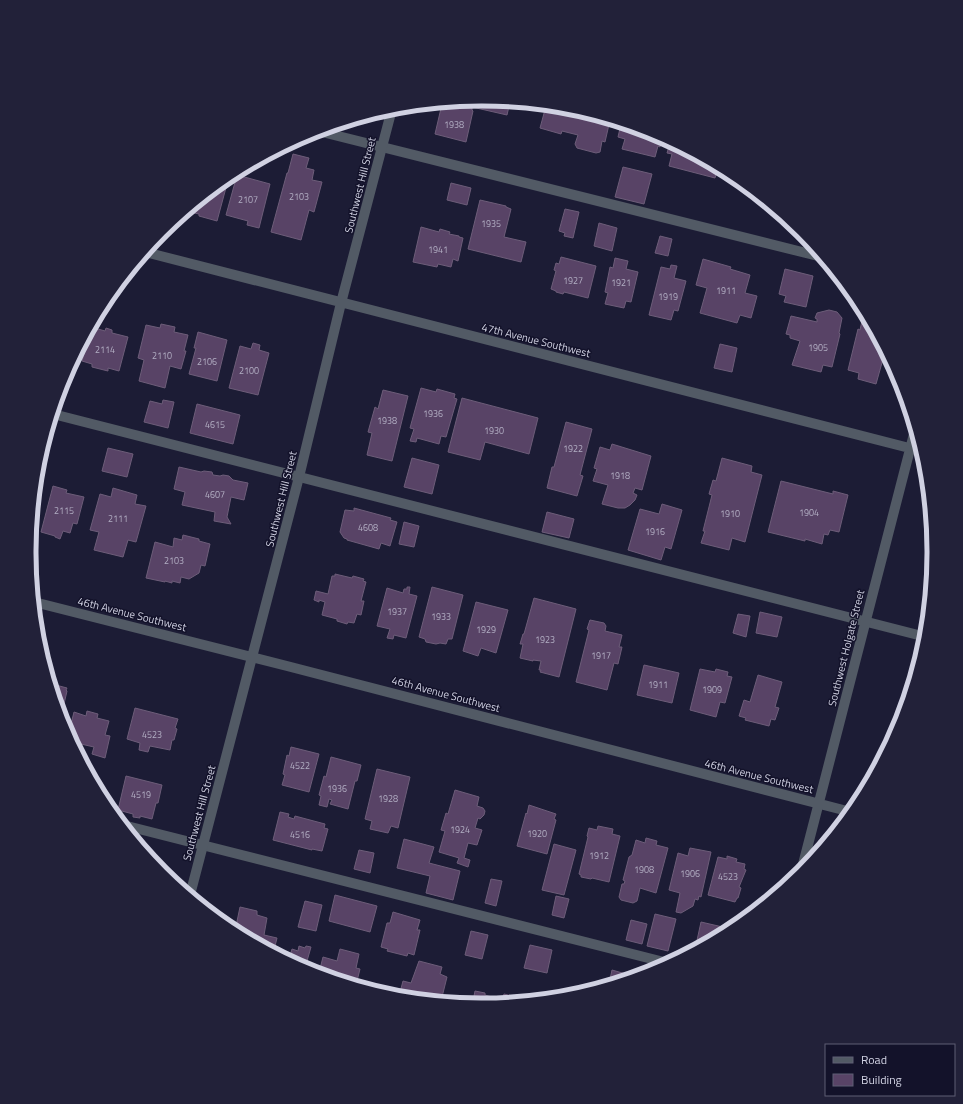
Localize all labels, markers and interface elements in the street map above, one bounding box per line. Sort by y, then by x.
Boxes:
house number: 1938 [444,118,464,131]
street label: Southwest Hill Street [340,135,380,235]
house number: 2103 [289,190,309,203]
house number: 2107 [238,193,258,206]
house number: 1935 [481,217,501,230]
house number: 1941 [428,243,448,256]
house number: 1927 [563,274,583,287]
house number: 1921 [611,276,631,289]
house number: 1911 [716,284,736,297]
house number: 1919 [658,290,678,303]
street label: 47th Avenue Southwest [480,319,592,361]
house number: 1905 [808,341,828,354]
house number: 2114 [95,343,115,356]
house number: 2110 [152,349,172,362]
house number: 2106 [197,355,217,368]
house number: 2100 [239,364,259,377]
house number: 1936 [423,407,443,420]
house number: 1938 [377,414,397,427]
house number: 4615 [205,418,225,431]
house number: 1930 [484,424,504,437]
house number: 1922 [563,442,583,455]
street label: Southwest Hill Street [261,449,301,549]
house number: 1918 [610,469,630,482]
house number: 4607 [205,488,225,501]
house number: 2115 [54,504,74,517]
house number: 1904 [799,506,819,519]
house number: 1910 [720,507,740,520]
house number: 2111 [108,512,128,525]
house number: 4608 [358,521,378,534]
house number: 1916 [645,525,665,538]
house number: 2103 [164,554,184,567]
street label: Southwest Holgate Street [824,588,868,708]
street label: 46th Avenue Southwest [76,593,188,635]
house number: 1937 [387,605,407,618]
house number: 1933 [431,610,451,623]
house number: 1929 [476,623,496,636]
house number: 1923 [535,633,555,646]
house number: 1917 [591,649,611,662]
street label: 46th Avenue Southwest [390,672,502,716]
house number: 1911 [648,678,668,691]
house number: 1909 [702,683,722,696]
house number: 4523 [142,728,162,741]
street label: 46th Avenue Southwest [703,755,815,797]
house number: 4522 [290,759,310,772]
street label: Southwest Hill Street [179,763,219,863]
house number: 1936 [327,782,347,795]
house number: 4519 [131,788,151,801]
house number: 1928 [378,792,398,805]
house number: 1924 [450,823,470,836]
house number: 1920 [527,827,547,840]
house number: 4516 [290,828,310,841]
house number: 1912 [589,849,609,862]
house number: 1908 [634,863,654,876]
house number: 1906 [680,867,700,880]
house number: 4523 [718,870,738,883]
legend [825,1044,955,1096]
text: Road [861,1050,887,1069]
text: Building [861,1070,902,1089]

